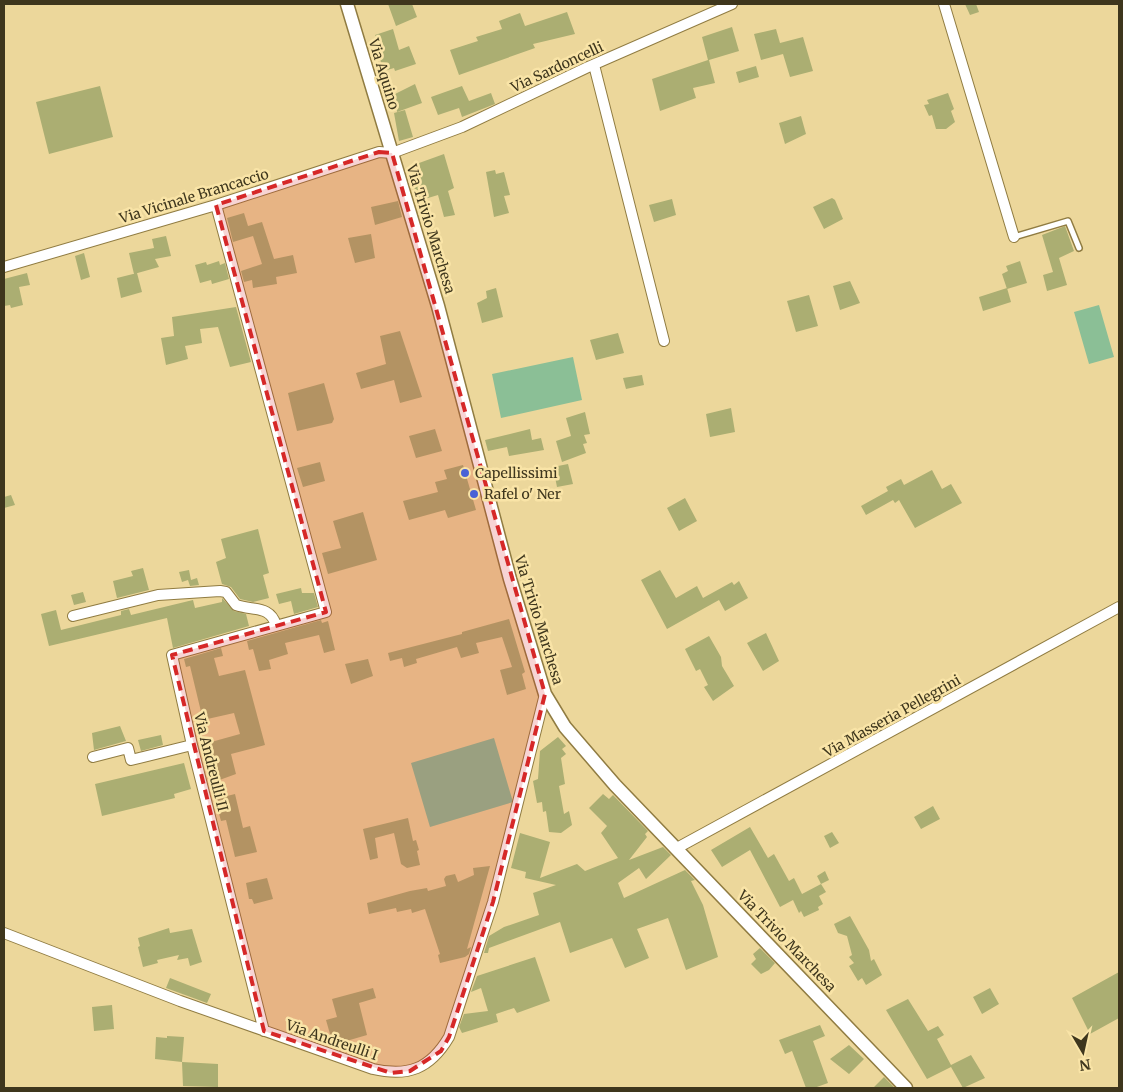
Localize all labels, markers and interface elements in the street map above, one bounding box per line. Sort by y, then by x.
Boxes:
street label: Via Aquino [364,35,403,112]
street label: Via Sardoncelli [507,38,606,97]
street label: Via Trivio Marchesa [402,161,459,296]
street label: Via Vicinale Brancaccio [116,165,271,228]
place label: Capellissimi [475,464,558,482]
marker: Capellissimi [459,467,471,479]
place label: Rafel o' Ner [484,485,561,503]
marker: Rafel o' Ner [468,488,480,500]
street label: Via Trivio Marchesa [510,552,567,687]
street label: Via Masseria Pellegrini [819,671,964,762]
street label: Via Andreulli II [190,710,232,813]
street label: Via Trivio Marchesa [733,886,840,996]
street label: Via Andreulli I [283,1016,380,1064]
north arrow [1058,1027,1108,1077]
text: N [1078,1055,1092,1075]

